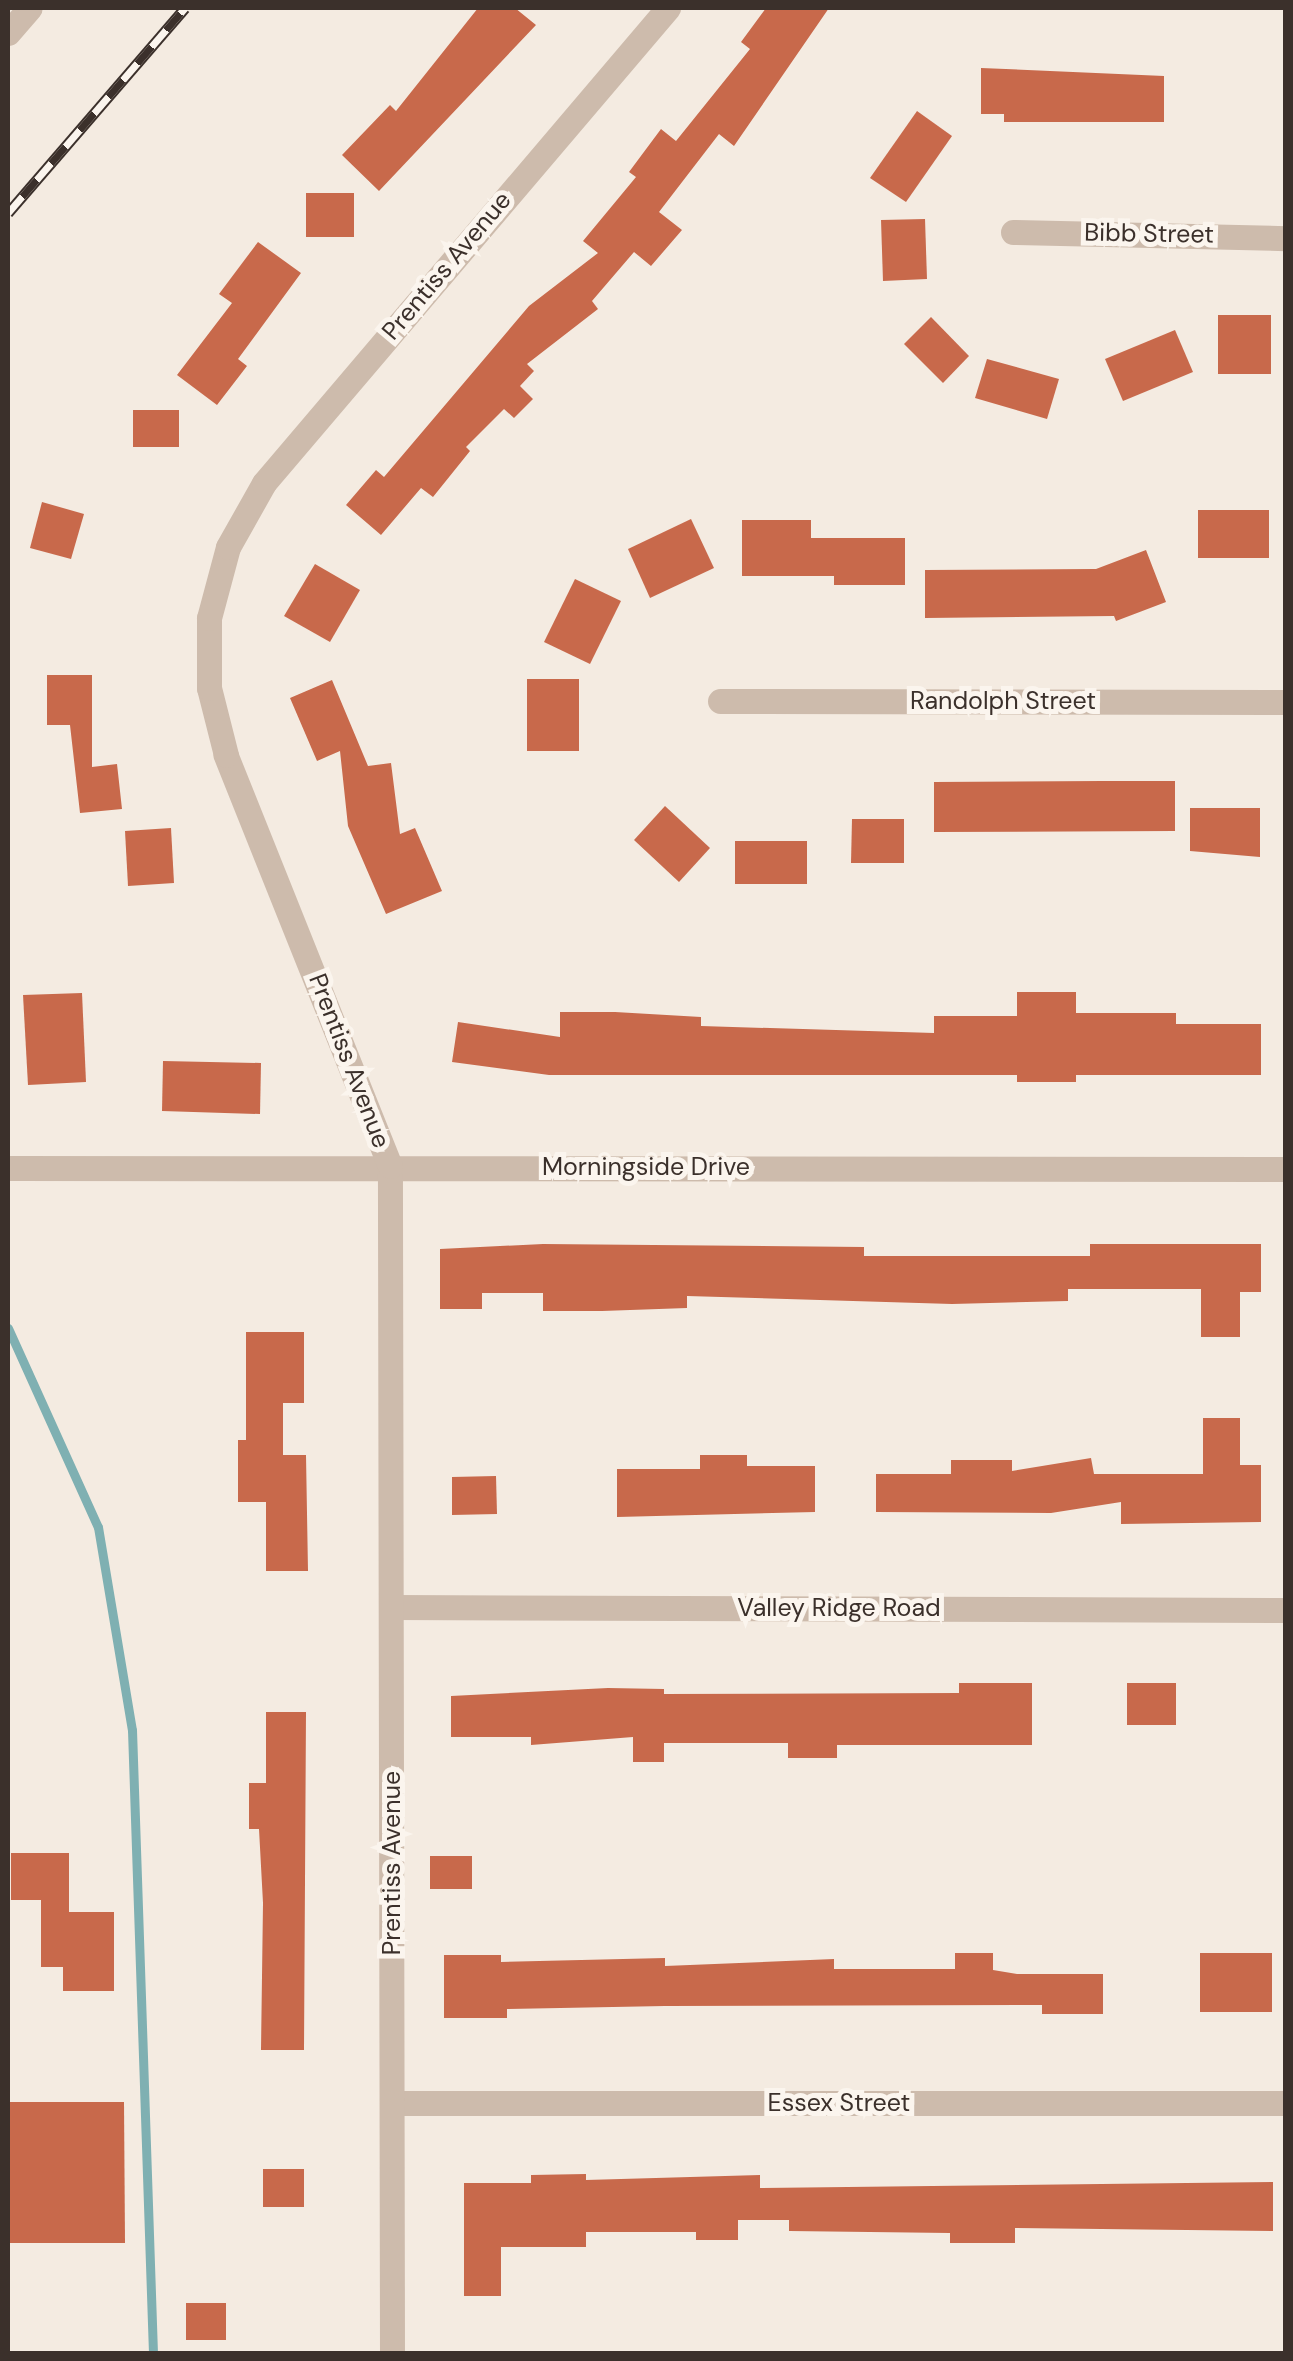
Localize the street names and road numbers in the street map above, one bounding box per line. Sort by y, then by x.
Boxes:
street label: Prentiss Avenue [376,186,518,346]
street label: Bibb Street [1084,218,1214,250]
street label: Randolph Street [910,686,1096,716]
street label: Prentiss Avenue [302,970,396,1152]
street label: Morningside Drive [542,1152,750,1182]
street label: Valley Ridge Road [737,1593,941,1623]
street label: Prentiss Avenue [377,1771,407,1955]
street label: Essex Street [768,2088,910,2118]

